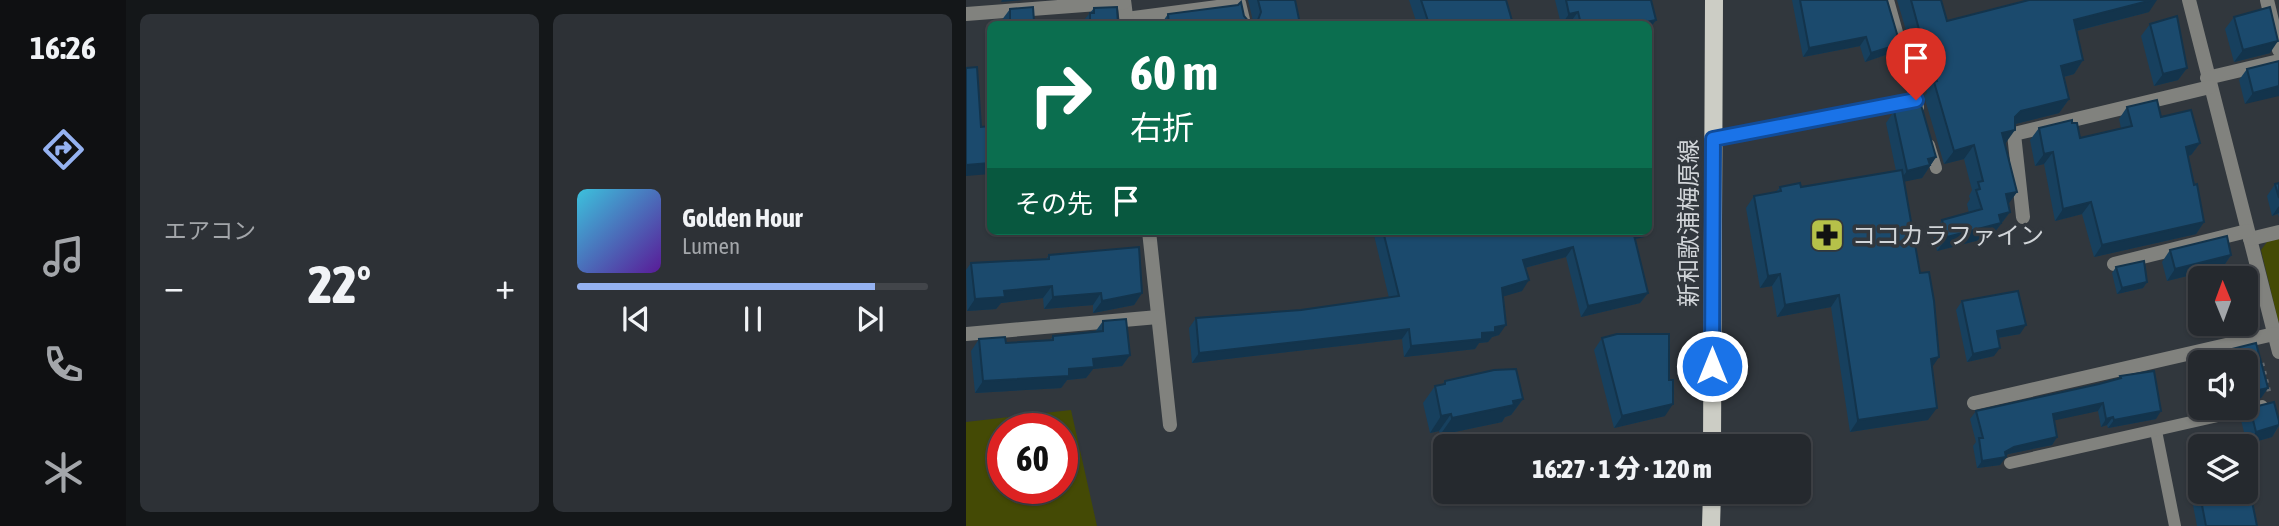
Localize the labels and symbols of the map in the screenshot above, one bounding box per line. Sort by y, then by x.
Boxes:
pin [1886,28,1946,100]
street label: 新和歌浦梅原線 [1675,139,1702,307]
pharmacy icon: ココカラファイン [1808,216,1846,254]
place label: ココカラファイン [1852,222,2044,249]
north arrow [2188,266,2258,336]
position arrow [1675,329,1749,403]
speed limit sign: 60 [987,413,1078,504]

